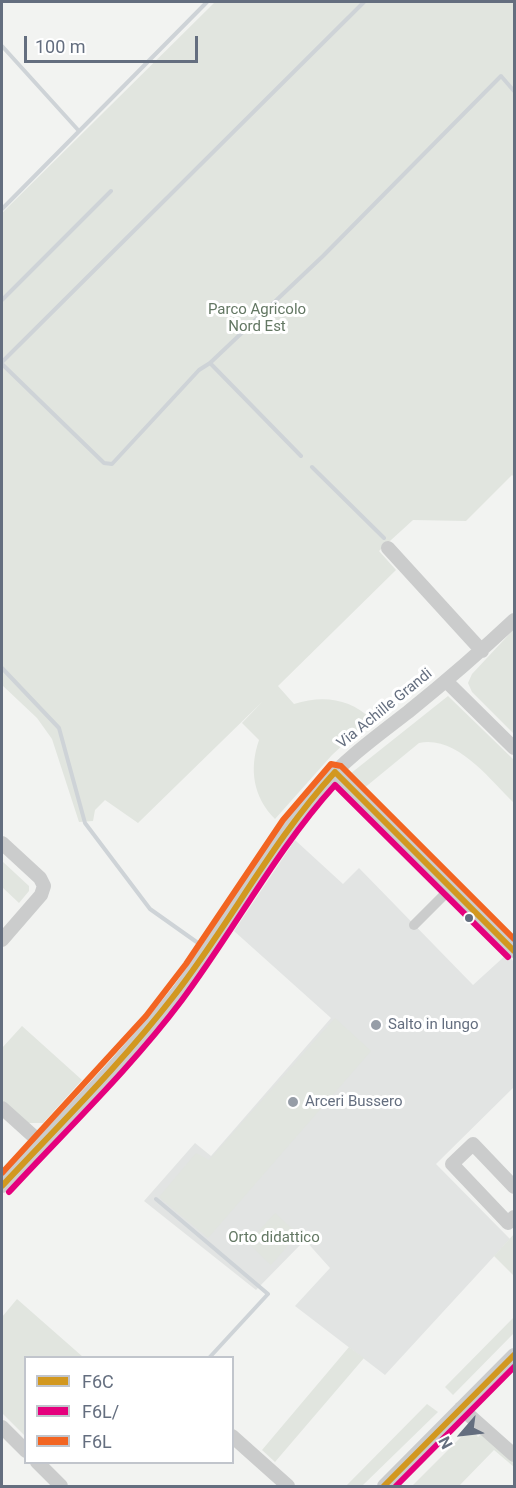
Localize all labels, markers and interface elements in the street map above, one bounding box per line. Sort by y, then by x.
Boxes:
scale bar [27,24,201,62]
text: 100 m [35,36,86,57]
park label: Parco Agricolo Nord Est [208,301,306,336]
street label: Via Achille Grandi [334,665,436,753]
unlabelled marker [463,912,475,924]
place label: Salto in lungo [388,1016,479,1034]
marker: Salto in lungo [369,1018,383,1032]
place label: Arceri Bussero [305,1093,403,1111]
marker: Arceri Bussero [286,1095,300,1109]
park label: Orto didattico [228,1229,320,1247]
legend [24,1356,234,1464]
text: F6C [82,1371,114,1392]
text: F6L/ [82,1401,119,1422]
north arrow [432,1404,492,1464]
text: F6L [82,1431,112,1452]
text: N [435,1433,457,1452]

